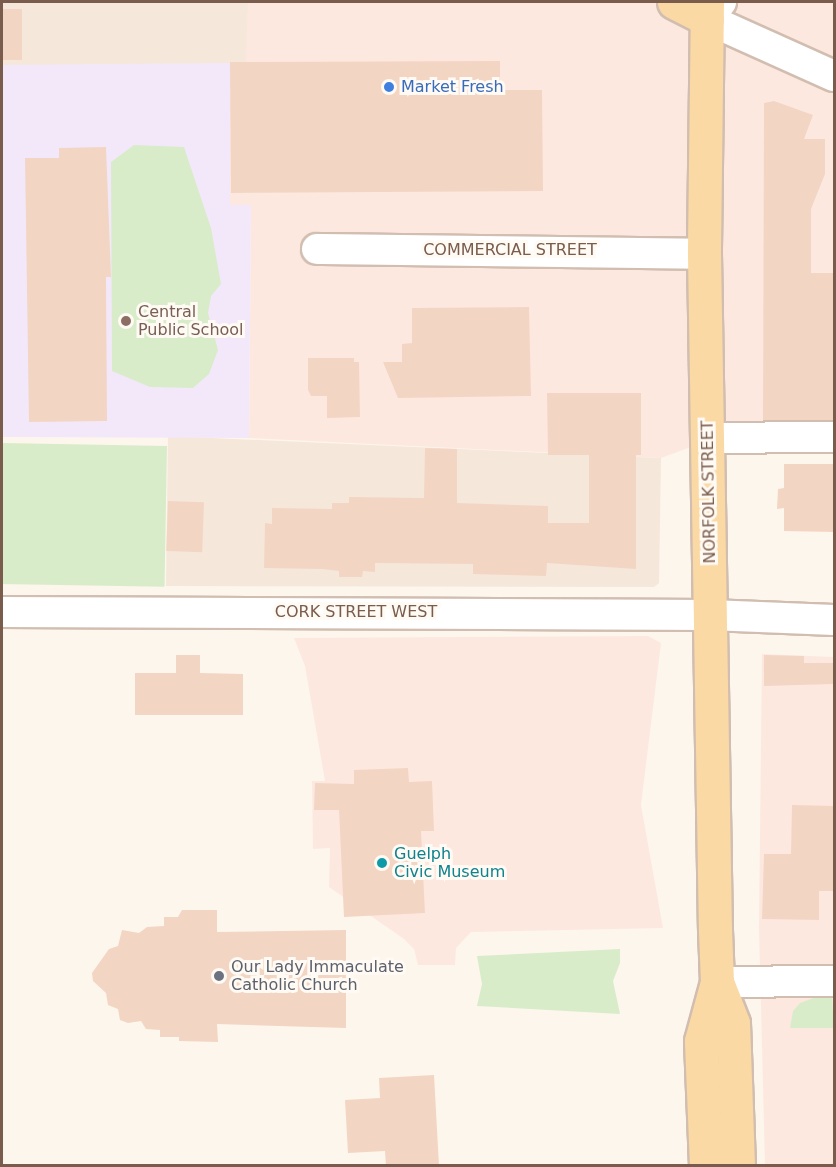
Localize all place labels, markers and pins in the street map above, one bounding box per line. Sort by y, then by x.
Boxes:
place label: Market Fresh [401,77,504,97]
marker: Market Fresh [382,80,396,94]
place label: Central Public School [138,302,244,340]
marker: Central Public School [119,314,133,328]
place label: Guelph Civic Museum [394,844,505,882]
marker: Guelph Civic Museum [375,856,389,870]
place label: Our Lady Immaculate Catholic Church [231,957,404,995]
marker: Our Lady Immaculate Catholic Church [212,969,226,983]

